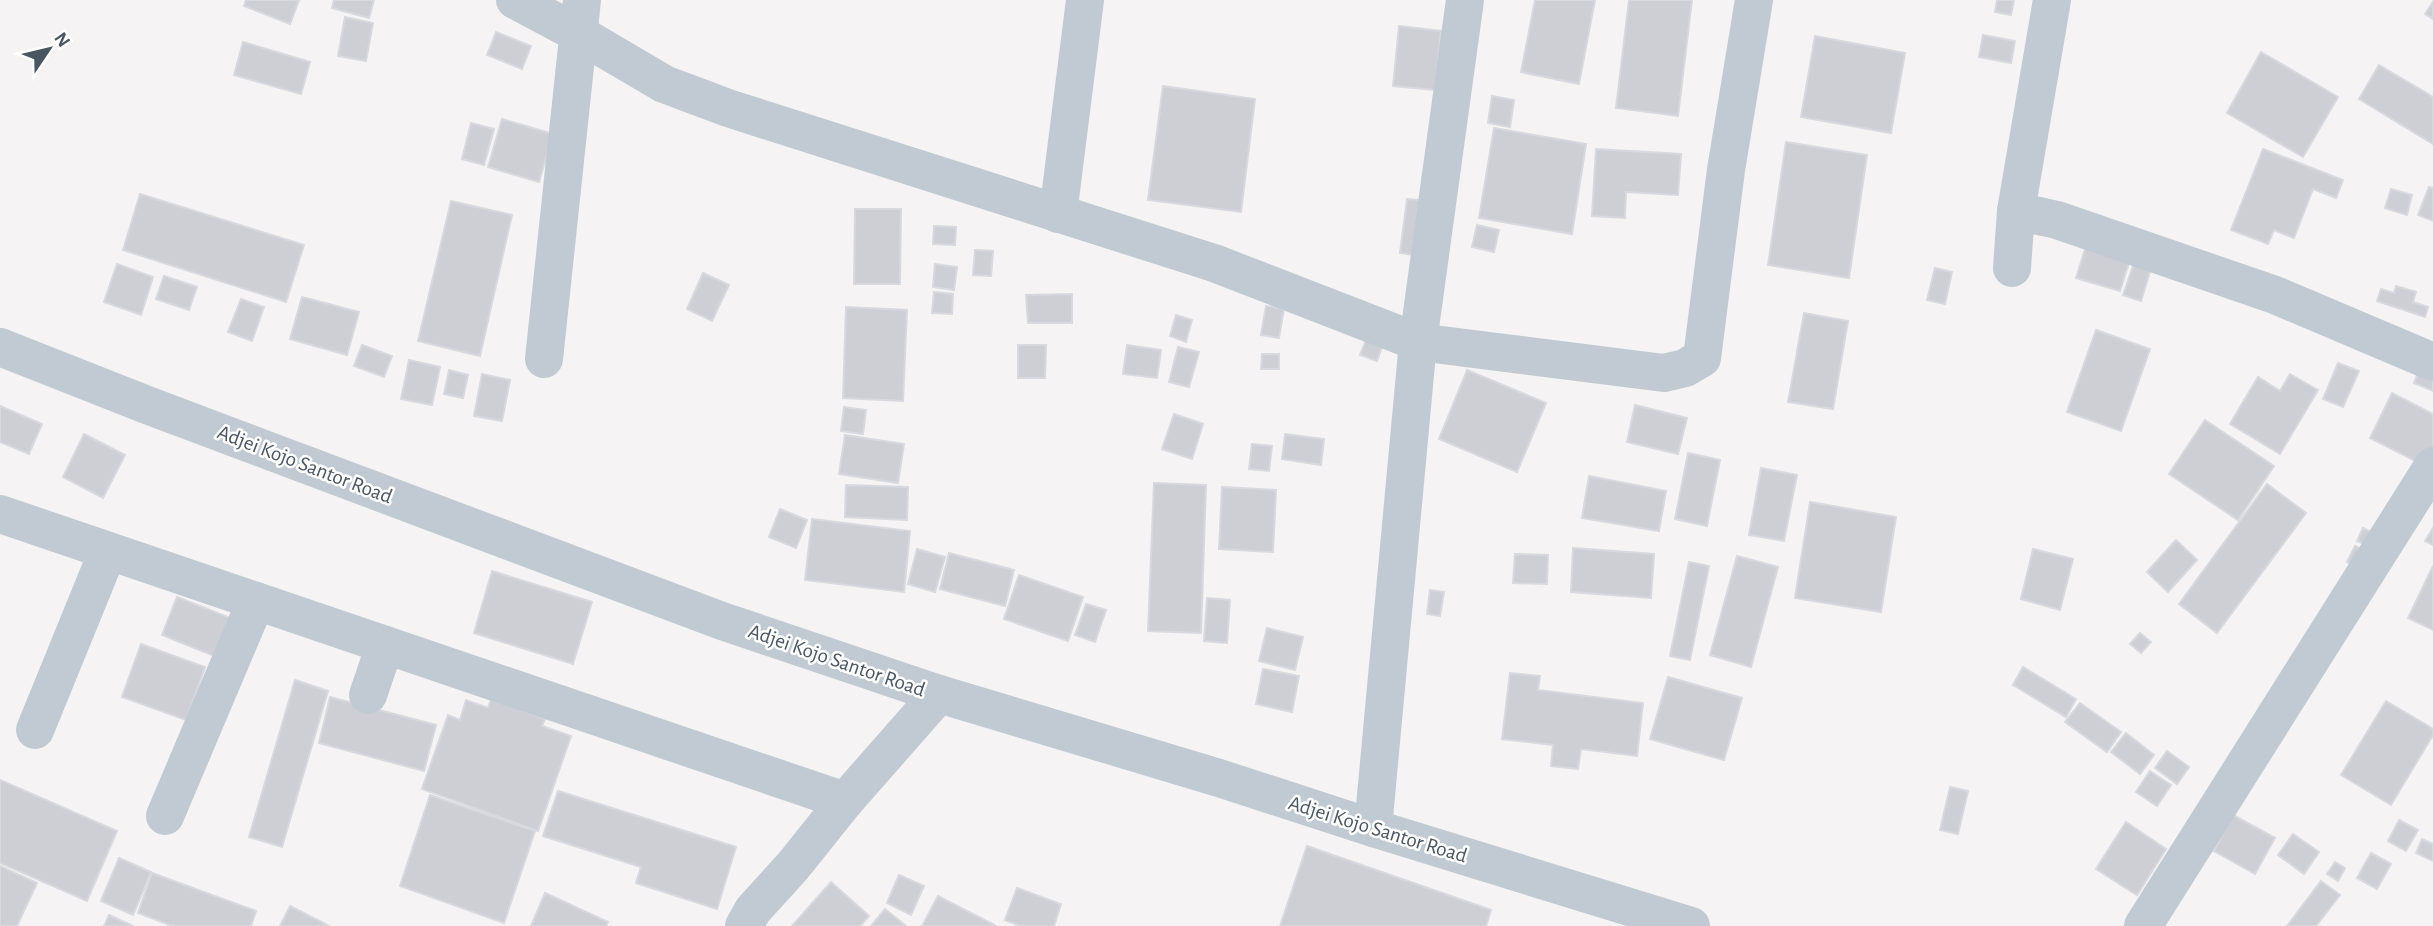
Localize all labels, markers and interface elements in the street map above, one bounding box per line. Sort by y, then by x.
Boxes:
north arrow [14,14,84,84]
text: N [50,29,73,51]
street label: Adjei Kojo Santor Road [214,421,395,508]
street label: Adjei Kojo Santor Road [746,620,928,701]
street label: Adjei Kojo Santor Road [1286,792,1470,867]

